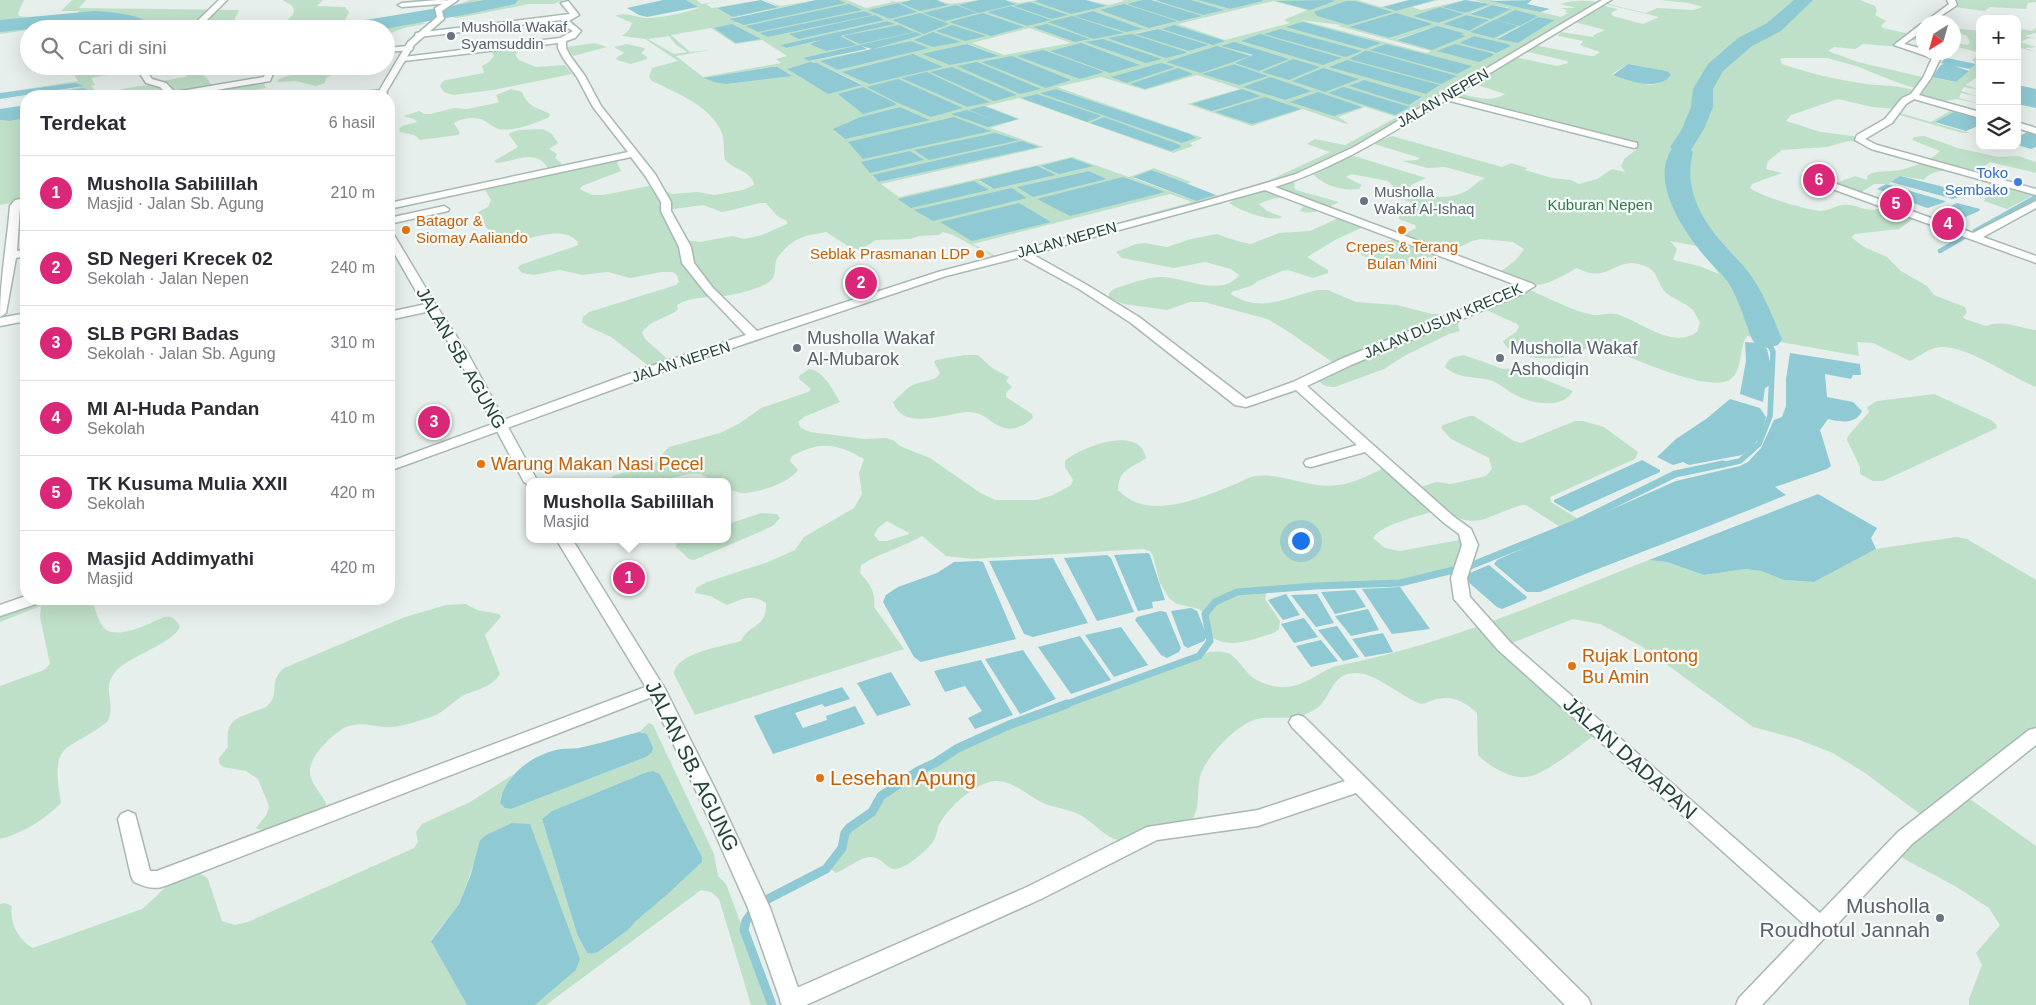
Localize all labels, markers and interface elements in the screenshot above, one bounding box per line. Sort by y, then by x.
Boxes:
north arrow [1916,15,1961,60]
map controls [1976,15,2021,150]
button: + [1976,15,2021,60]
place label: Musholla Wakaf Syamsuddin [461,18,568,52]
search box [20,20,395,75]
marker: Musholla Wakaf Syamsuddin [445,30,457,42]
icon: search [38,34,66,62]
text: Cari di sini [78,37,167,58]
button: − [1976,60,2021,105]
street label: JALAN NEPEN [1394,65,1491,131]
button: layers [1976,105,2021,150]
text: Terdekat [40,111,126,134]
text: 6 hasil [329,114,375,131]
pin: 6 [1803,161,1835,199]
place label: Toko Sembako [1945,164,2008,198]
text: Musholla Sabilillah [87,173,258,194]
marker: Toko Sembako [2012,176,2024,188]
place label: Musholla Wakaf Al-Ishaq [1374,183,1474,217]
text: 1 [52,184,60,201]
text: 210 m [331,184,375,201]
pin: 5 [1880,185,1912,223]
text: Masjid · Jalan Sb. Agung [87,195,264,212]
marker: Musholla Wakaf Al-Ishaq [1358,195,1370,207]
park label: Kuburan Nepen [1547,196,1653,213]
pin: 4 [1932,205,1964,243]
place label: Batagor & Siomay Aaliando [416,212,528,246]
street label: JALAN NEPEN [1015,218,1119,261]
marker: Batagor & Siomay Aaliando [400,224,412,236]
marker: Crepes & Terang Bulan Mini [1396,224,1408,236]
place label: Crepes & Terang Bulan Mini [1346,238,1458,272]
place label: Seblak Prasmanan LDP [810,245,970,262]
text: SD Negeri Krecek 02 [87,248,273,269]
marker: Seblak Prasmanan LDP [974,248,986,260]
text: 2 [52,259,60,276]
text: 240 m [331,259,375,276]
pin: 2 [845,264,877,302]
text: Sekolah · Jalan Nepen [87,270,249,287]
street label: JALAN DUSUN KRECEK [1361,279,1524,362]
street label: JALAN SB. AGUNG [412,284,510,432]
text: SLB PGRI Badas [87,323,239,344]
place label: Musholla Wakaf Al-Mubarok [807,328,935,369]
text: 3 [52,334,60,351]
text: 310 m [331,334,375,351]
street label: JALAN NEPEN [629,338,732,385]
place label: Musholla Wakaf Ashodiqin [1510,338,1638,379]
marker: Musholla Wakaf Al-Mubarok [791,342,803,354]
text: Sekolah · Jalan Sb. Agung [87,345,276,362]
marker: Musholla Wakaf Ashodiqin [1494,352,1506,364]
text: MI Al-Huda Pandan [87,398,259,419]
pin: 3 [418,403,450,441]
text: 4 [52,409,60,426]
text: 410 m [331,409,375,426]
text: Sekolah [87,420,145,437]
place label: Warung Makan Nasi Pecel [491,454,703,474]
marker: Warung Makan Nasi Pecel [475,458,487,470]
text: TK Kusuma Mulia XXII [87,473,288,494]
popup [526,478,731,543]
text: 5 [52,484,60,501]
text: 420 m [331,484,375,501]
text: Musholla Sabilillah [543,491,714,512]
text: Sekolah [87,495,145,512]
text: Masjid [543,513,589,530]
your location [1288,528,1314,554]
text: Masjid Addimyathi [87,548,254,569]
text: 6 [52,559,60,576]
text: 420 m [331,559,375,576]
pin: 1 [613,559,645,597]
text: Masjid [87,570,133,587]
place label: Rujak Lontong Bu Amin [1582,646,1698,687]
marker: Rujak Lontong Bu Amin [1566,660,1578,672]
street label: JALAN SB. AGUNG [641,677,744,855]
street label: JALAN DADAPAN [1559,692,1702,823]
place label: Lesehan Apung [830,766,976,789]
marker: Lesehan Apung [814,772,826,784]
place label: Musholla Roudhotul Jannah [1760,894,1930,941]
marker: Musholla Roudhotul Jannah [1934,912,1946,924]

